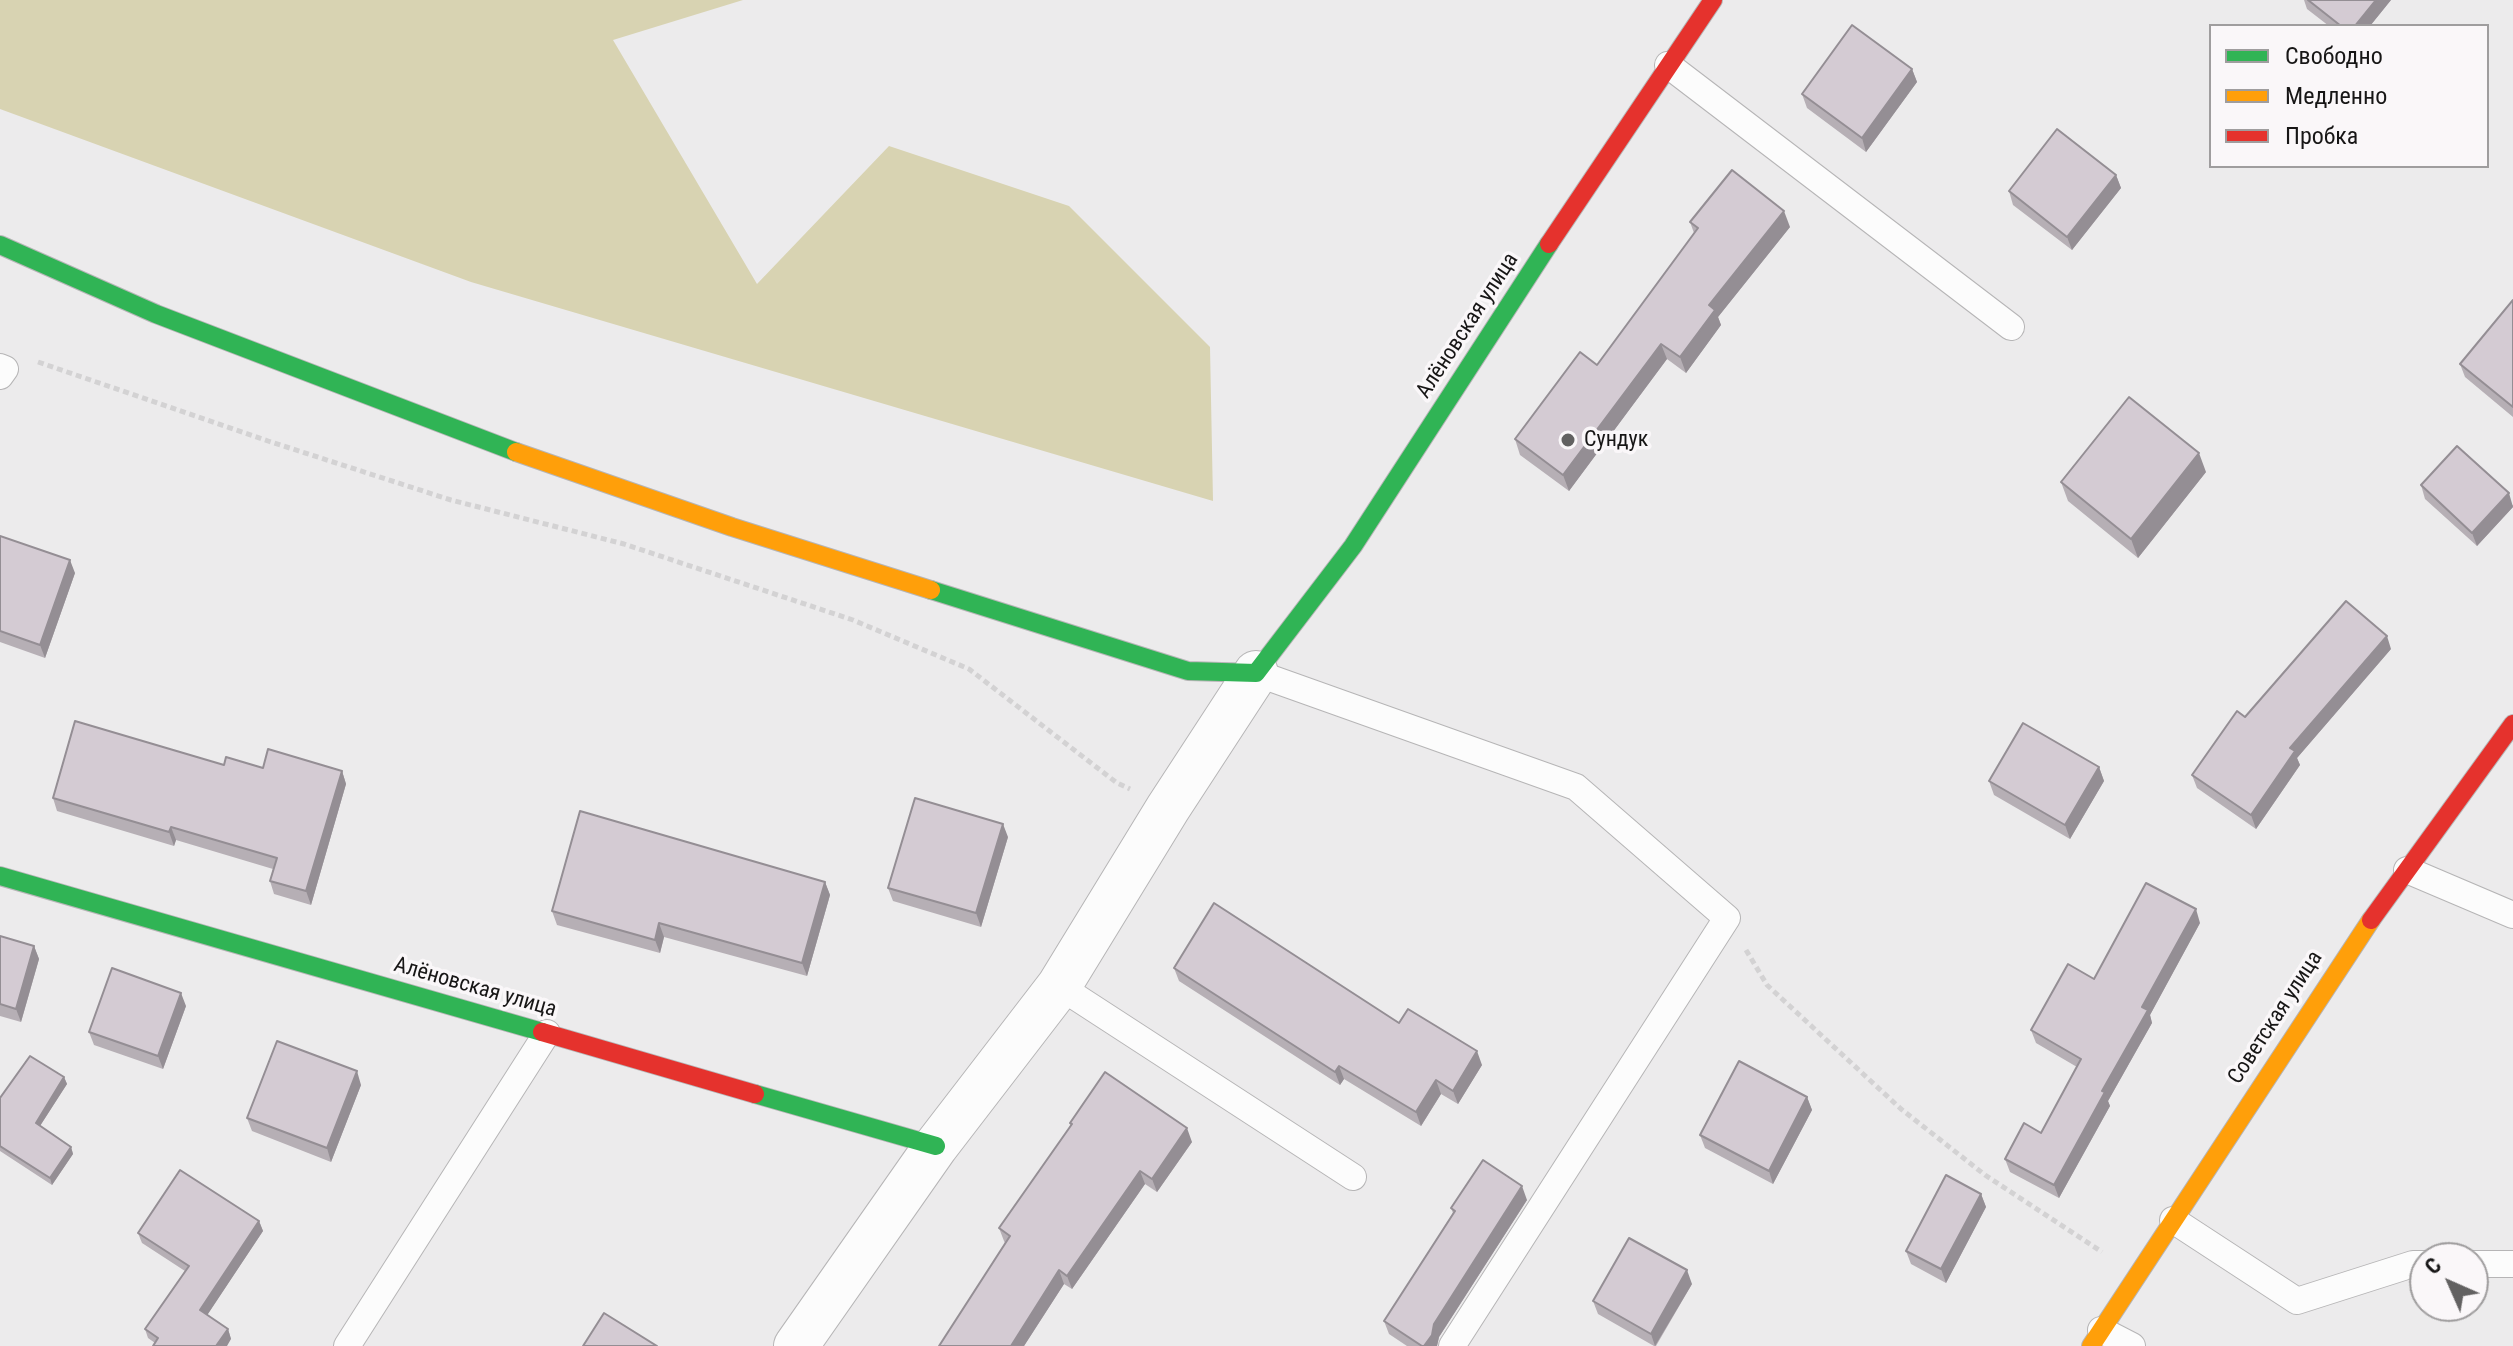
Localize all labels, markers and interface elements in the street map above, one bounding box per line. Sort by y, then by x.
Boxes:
legend [2209,24,2489,168]
text: Свободно [2285,42,2383,70]
text: Медленно [2285,82,2387,110]
text: Пробка [2285,122,2358,150]
street label: Алёновская улица [1411,248,1525,404]
place label: Сундук [1584,427,1648,453]
marker: Сундук [1559,431,1577,449]
street label: Советская улица [2223,946,2329,1090]
street label: Алёновская улица [391,952,559,1024]
north arrow [2409,1242,2489,1322]
text: С [2420,1253,2446,1279]

